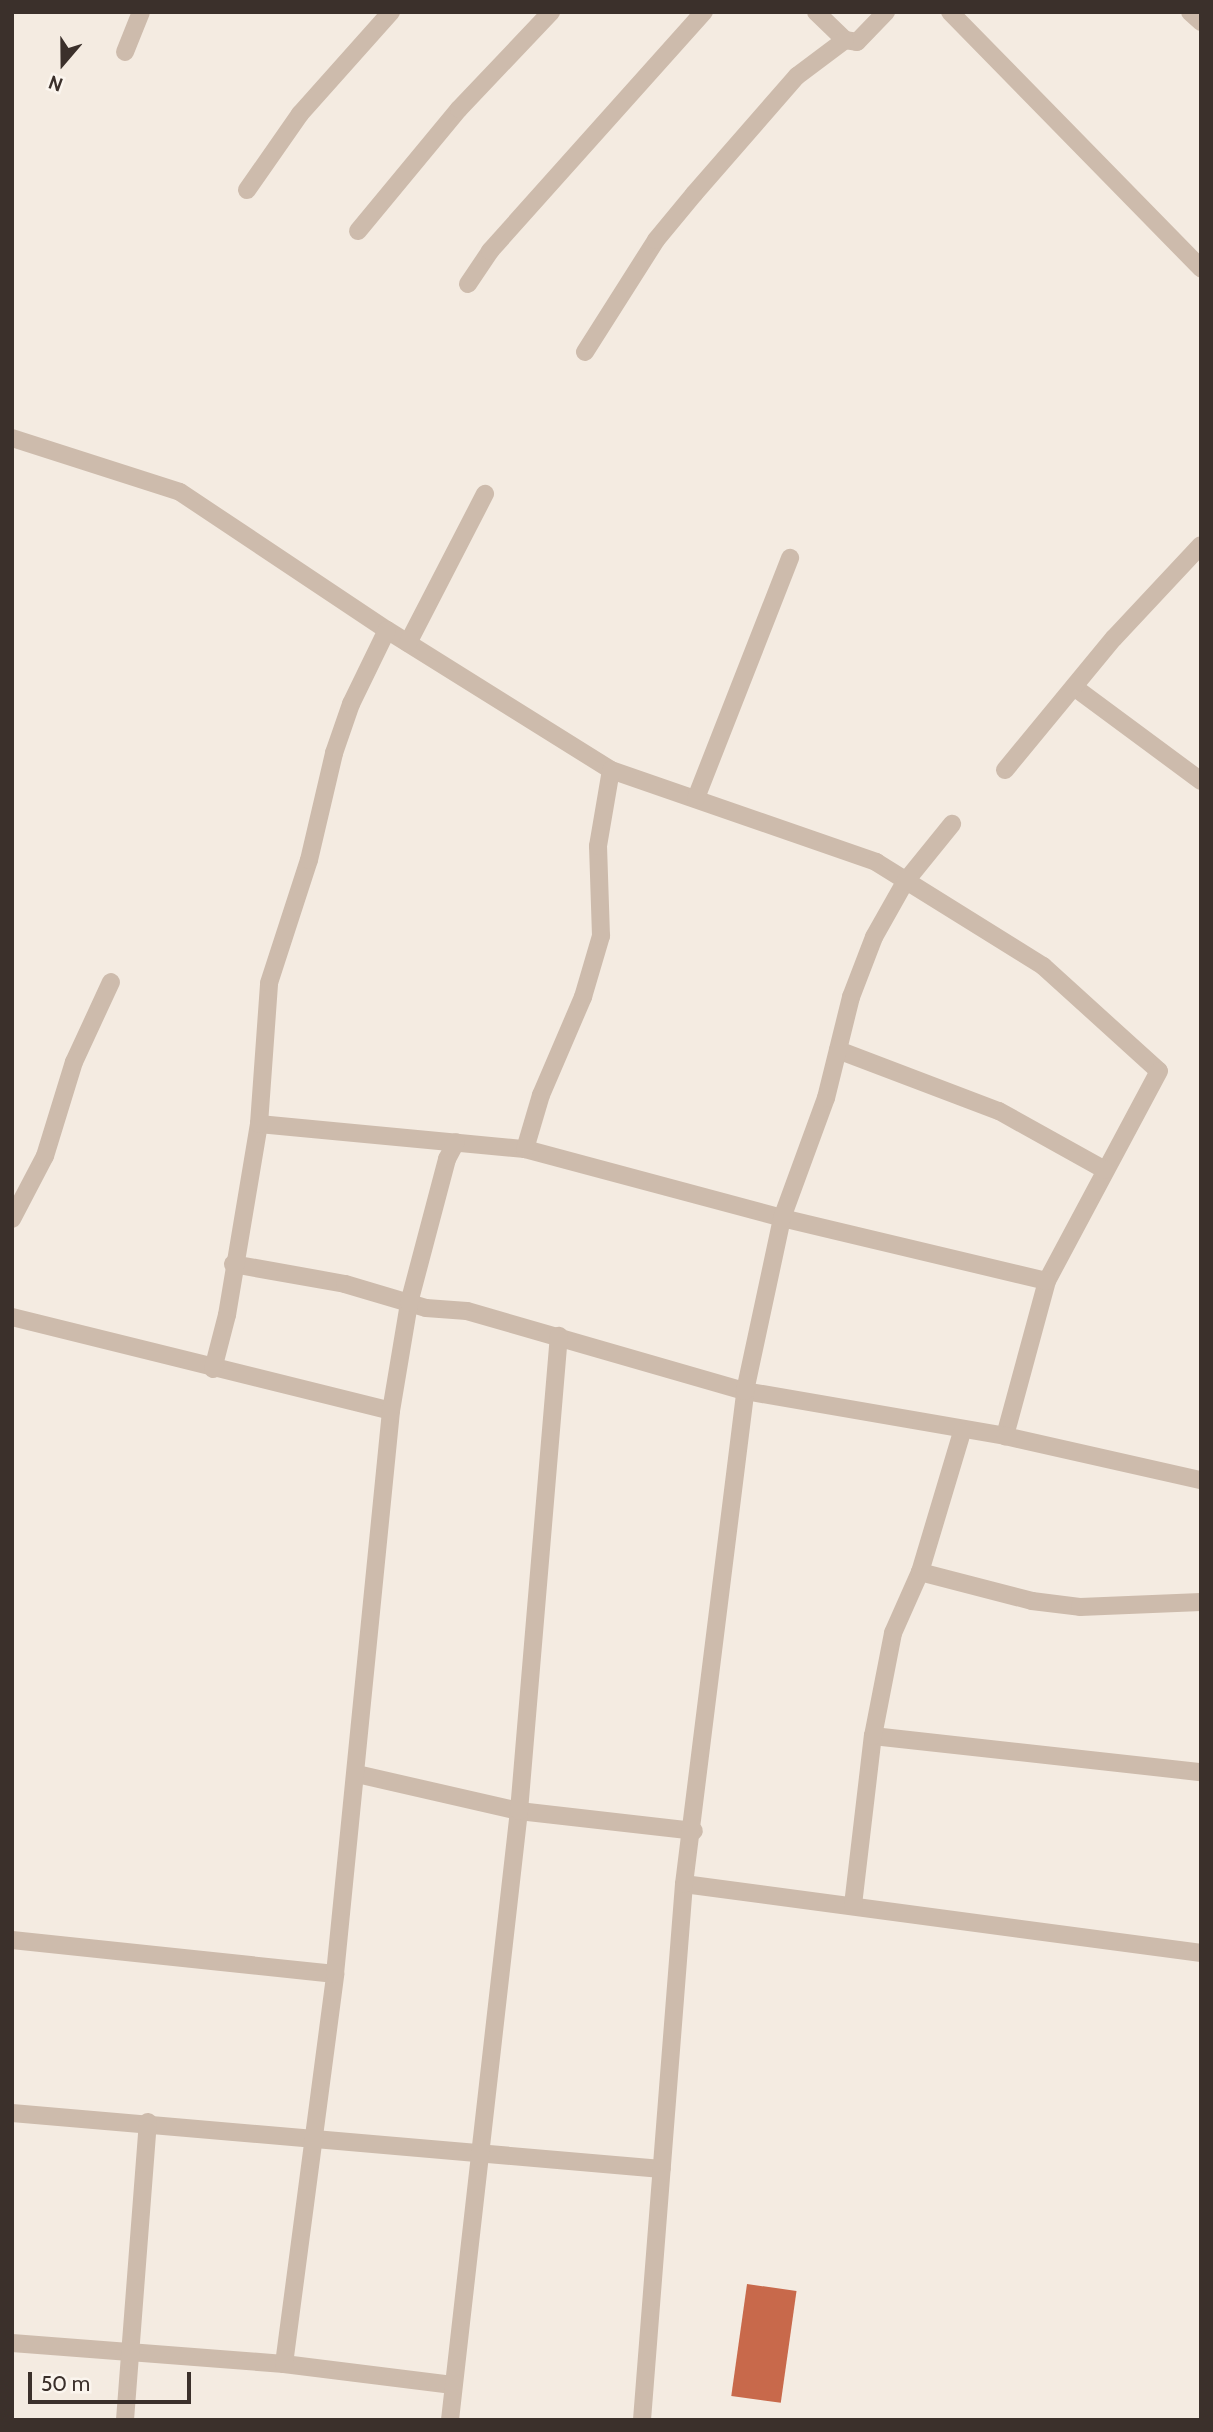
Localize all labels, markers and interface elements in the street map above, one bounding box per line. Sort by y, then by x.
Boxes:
north arrow [28,28,98,98]
text: N [45,70,66,96]
scale bar [32,2358,194,2402]
text: 50 m [41,2371,90,2396]

